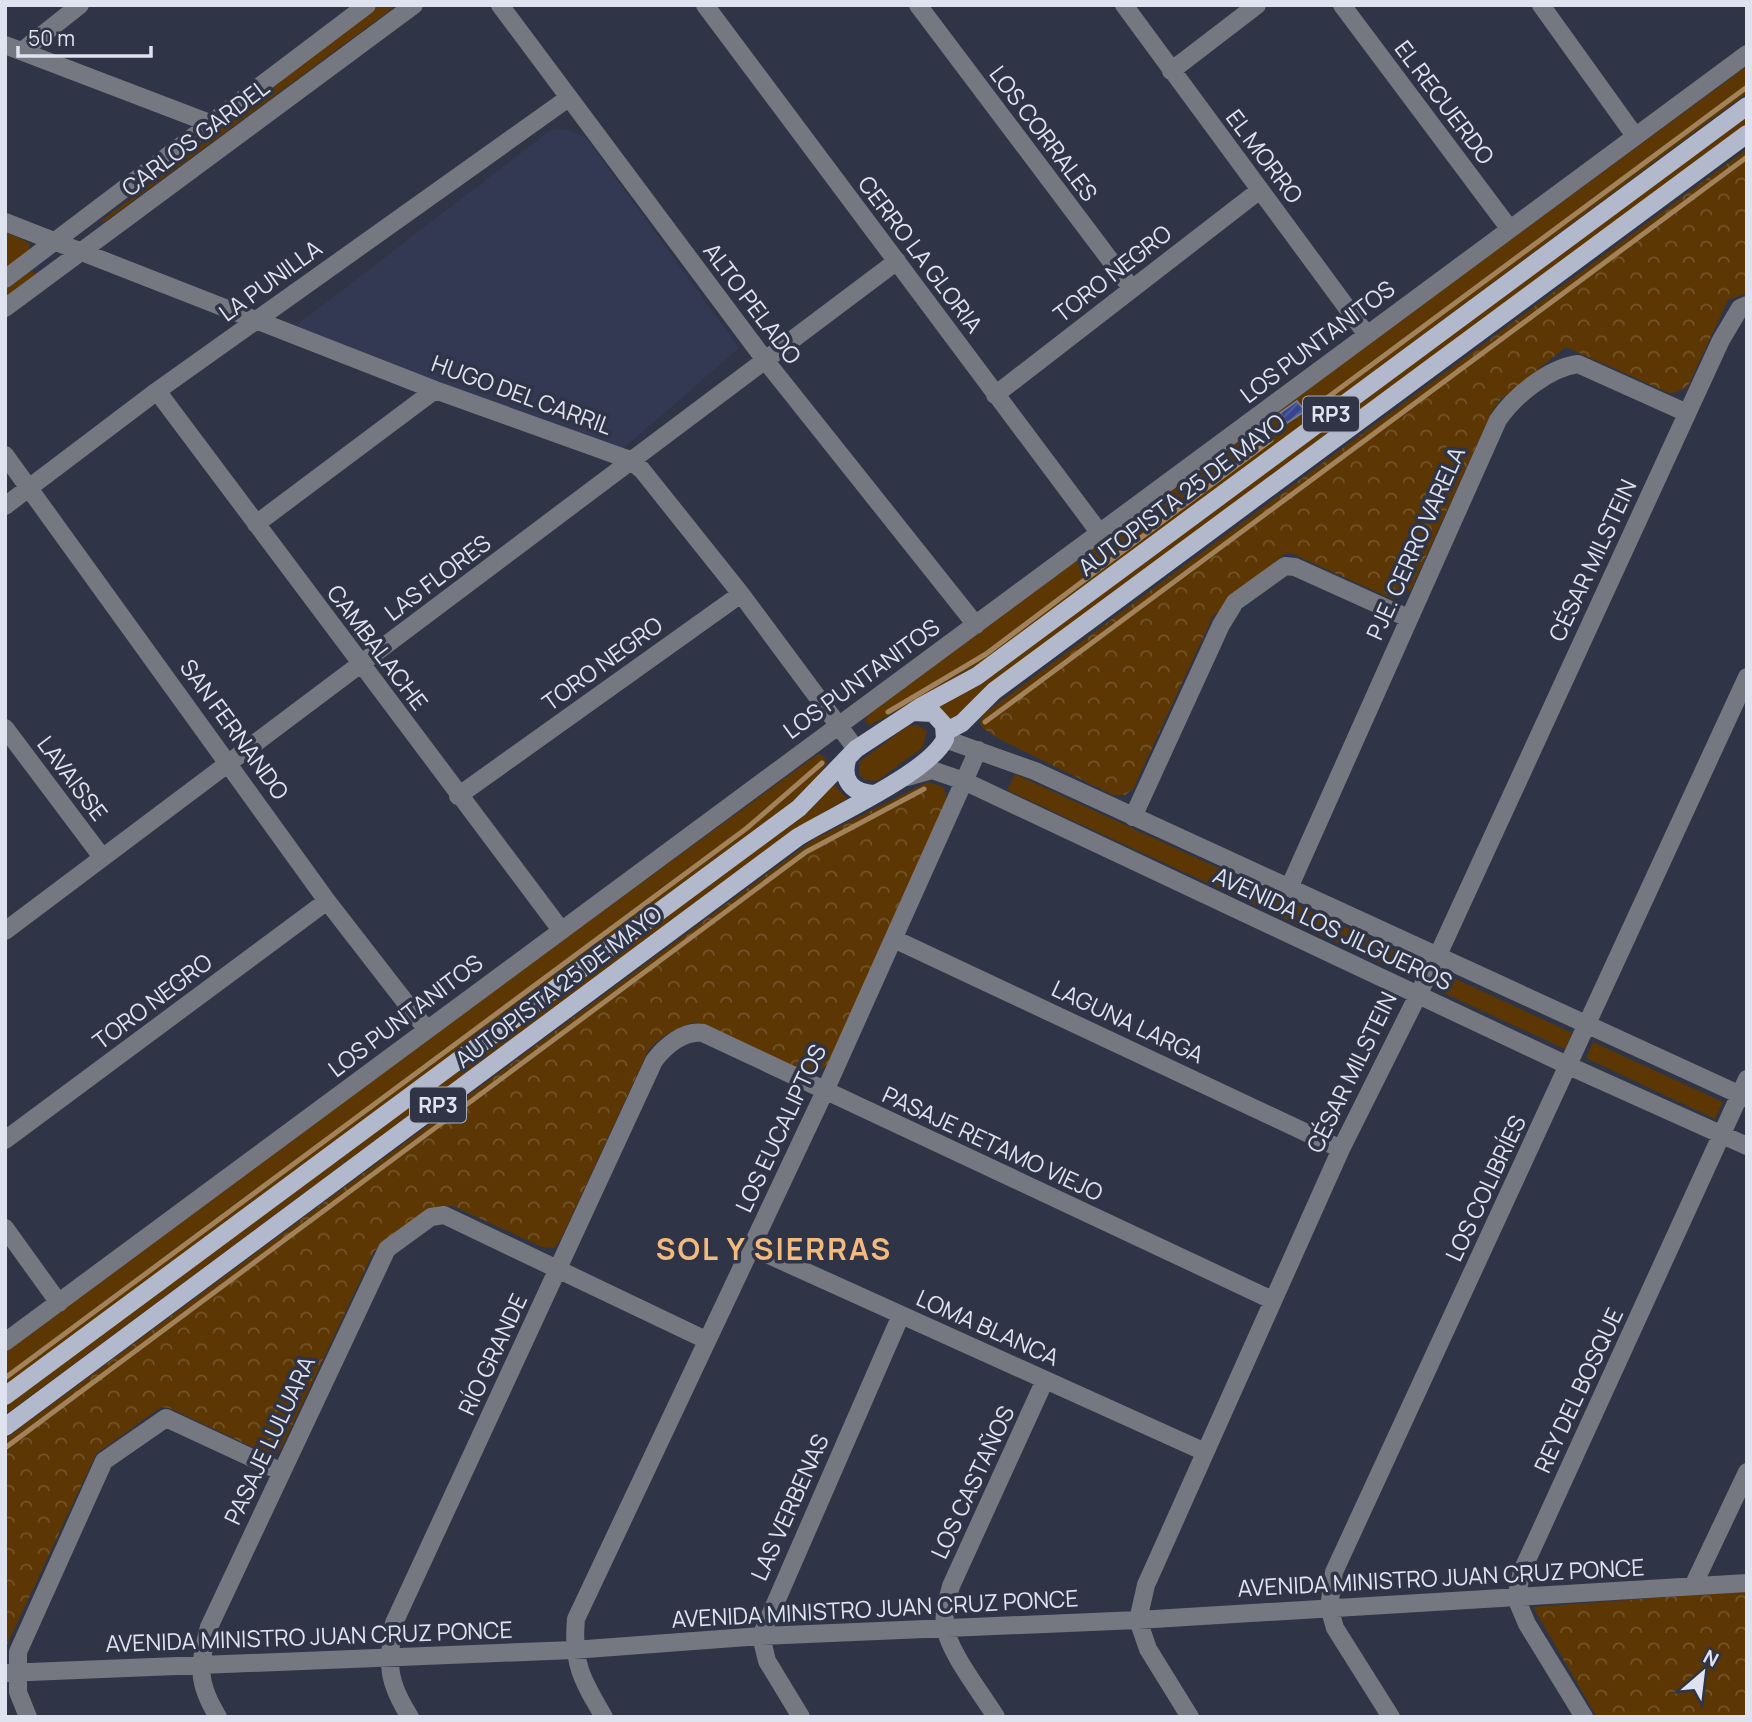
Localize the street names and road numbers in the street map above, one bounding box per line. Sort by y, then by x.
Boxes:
street label: EL RECUERDO [1388,33,1502,171]
street label: LOS CORRALES [983,59,1105,207]
street label: CARLOS GARDEL [115,71,275,203]
street label: EL MORRO [1219,102,1311,210]
street label: CERRO LA GLORIA [851,169,991,340]
street label: TORO NEGRO [1046,217,1178,329]
street label: LA PUNILLA [212,232,328,328]
street label: ALTO PELADO [697,236,809,370]
street label: LOS PUNTANITOS [1233,272,1401,410]
street label: HUGO DEL CARRIL [427,347,617,442]
road number: RP3 [1303,396,1359,432]
street label: AUTOPISTA 25 DE MAYO [1071,405,1291,583]
street label: PJE. CERRO VARELA [1358,441,1472,645]
street label: CÉSAR MILSTEIN [1540,474,1644,646]
street label: LAS FLORES [377,527,497,627]
street label: CAMBALACHE [320,578,436,716]
street label: TORO NEGRO [535,608,669,718]
street label: LOS PUNTANITOS [776,610,946,746]
street label: SAN FERNANDO [173,652,297,806]
street label: LAVAISSE [31,729,115,827]
street label: AVENIDA LOS JILGUEROS [1208,859,1458,997]
street label: AUTOPISTA 25 DE MAYO [448,897,668,1075]
street label: TORO NEGRO [86,946,218,1056]
street label: LOS PUNTANITOS [321,946,489,1084]
street label: LAGUNA LARGA [1047,972,1210,1070]
street label: CÉSAR MILSTEIN [1298,986,1404,1158]
street label: LOS EUCALIPTOS [727,1039,833,1217]
street label: PASAJE RETAMO VIEJO [878,1078,1108,1208]
road number: RP3 [410,1088,466,1122]
street label: LOS COLIBRÍES [1437,1110,1533,1266]
street label: LOMA BLANCA [912,1281,1065,1373]
street label: RÍO GRANDE [450,1288,534,1420]
street label: REY DEL BOSQUE [1526,1302,1630,1478]
street label: PASAJE LULUARA [216,1350,322,1530]
street label: LOS CASTAÑOS [923,1400,1021,1564]
street label: LAS VERBENAS [742,1429,836,1585]
street label: AVENIDA MINISTRO JUAN CRUZ PONCE [1237,1550,1645,1604]
street label: AVENIDA MINISTRO JUAN CRUZ PONCE [671,1581,1079,1635]
street label: AVENIDA MINISTRO JUAN CRUZ PONCE [105,1613,513,1659]

